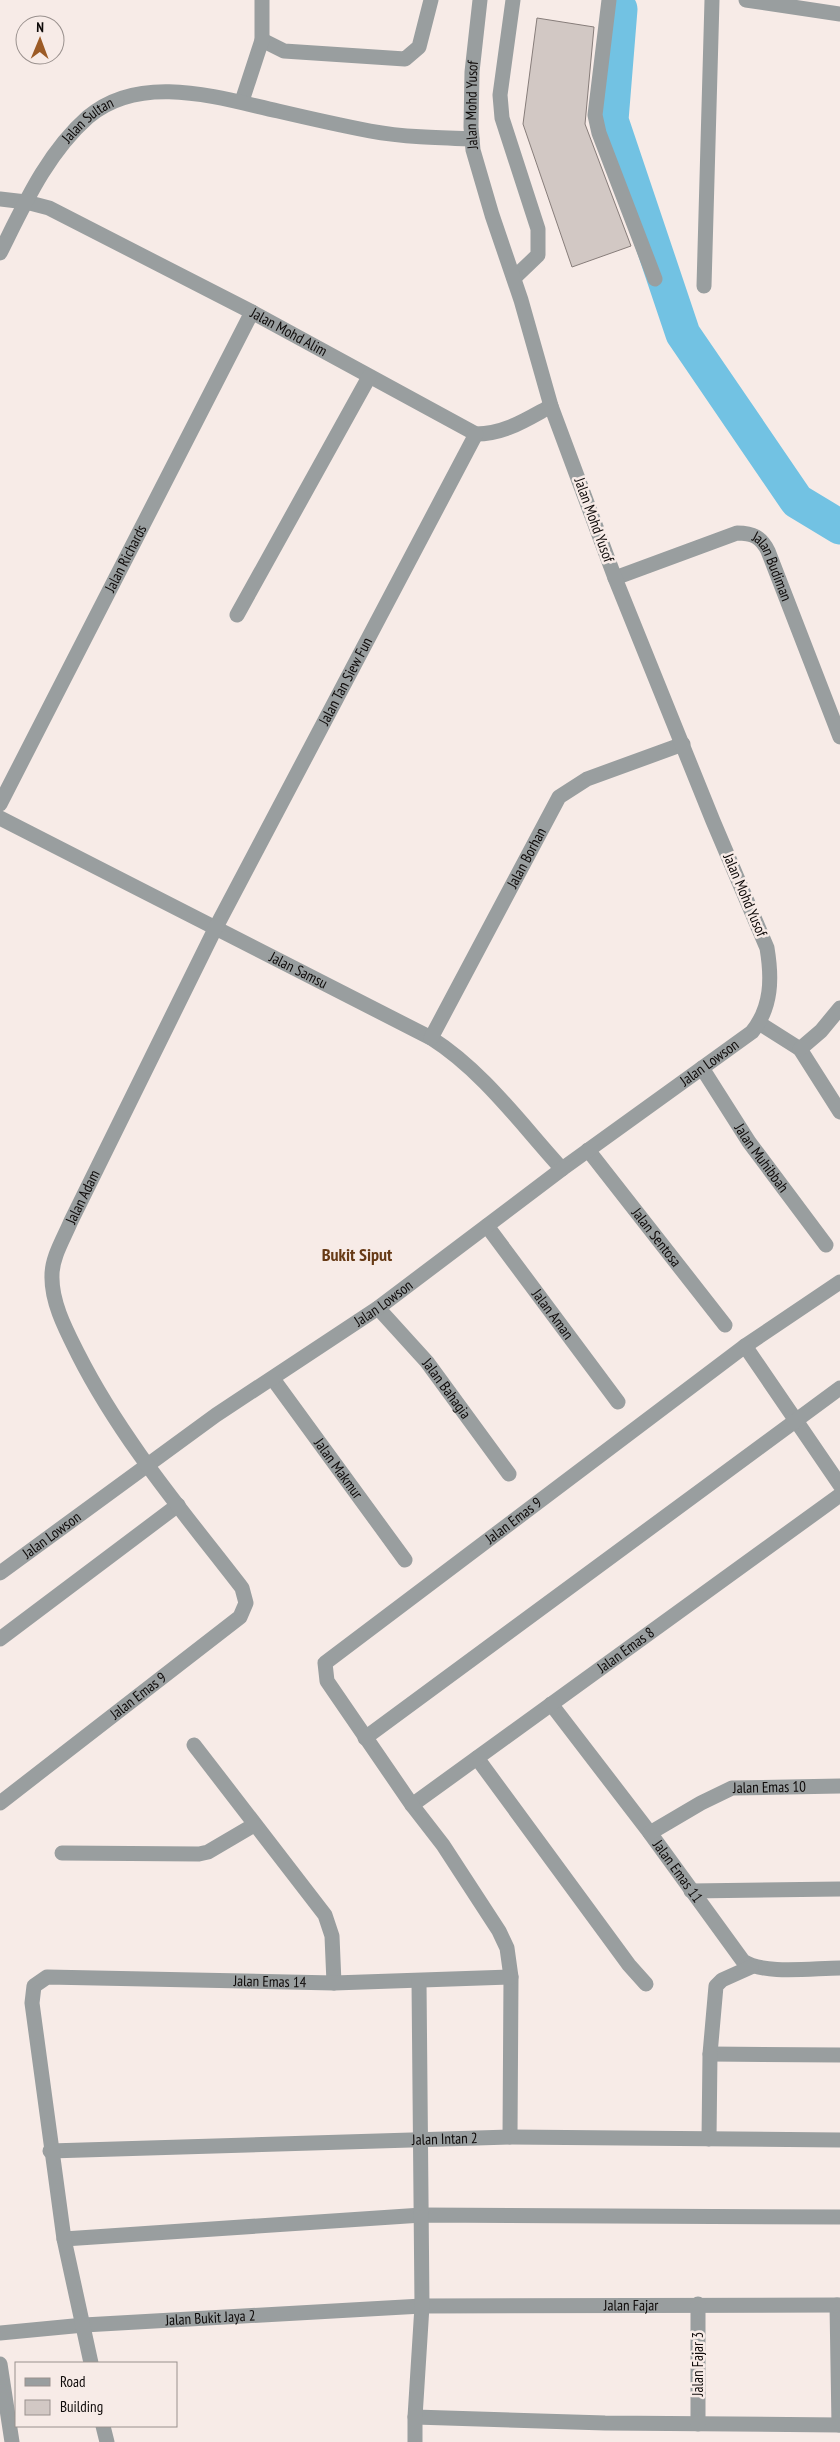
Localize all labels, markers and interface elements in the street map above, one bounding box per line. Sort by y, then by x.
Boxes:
north arrow [15,15,65,65]
text: N [36,18,44,36]
street label: Jalan Mohd Yusof [461,59,482,151]
street label: Jalan Sultan [57,93,116,147]
street label: Jalan Mohd Alim [247,303,331,360]
street label: Jalan Mohd Yusof [570,474,619,566]
street label: Jalan Richards [100,521,150,596]
street label: Jalan Budiman [748,526,796,604]
street label: Jalan Tan Siew Fun [314,634,376,729]
street label: Jalan Borhan [502,824,550,892]
street label: Jalan Mohd Yusof [719,849,772,940]
street label: Jalan Samsu [265,947,331,993]
street label: Jalan Lowson [675,1035,742,1091]
street label: Jalan Muhibbah [730,1119,793,1196]
street label: Jalan Adam [61,1167,104,1227]
street label: Jalan Sentosa [627,1203,686,1270]
district label: Bukit Siput [322,1243,393,1266]
street label: Jalan Lowson [349,1275,416,1331]
street label: Jalan Aman [528,1284,578,1343]
street label: Jalan Bahagia [418,1353,475,1422]
street label: Jalan Makmur [310,1433,368,1503]
street label: Jalan Emas 9 [480,1493,545,1548]
street label: Jalan Lowson [18,1507,84,1563]
street label: Jalan Emas 8 [592,1623,658,1677]
street label: Jalan Emas 9 [105,1668,170,1724]
street label: Jalan Emas 10 [732,1777,806,1797]
street label: Jalan Emas 11 [649,1835,707,1906]
street label: Jalan Emas 14 [232,1971,307,1991]
street label: Jalan Intan 2 [411,2128,478,2149]
street label: Jalan Fajar [603,2295,659,2315]
street label: Jalan Bukit Jaya 2 [164,2305,256,2329]
street label: Jalan Fajar 3 [688,2332,707,2397]
legend [15,2362,178,2427]
text: Road [60,2372,86,2391]
text: Building [60,2397,103,2416]

